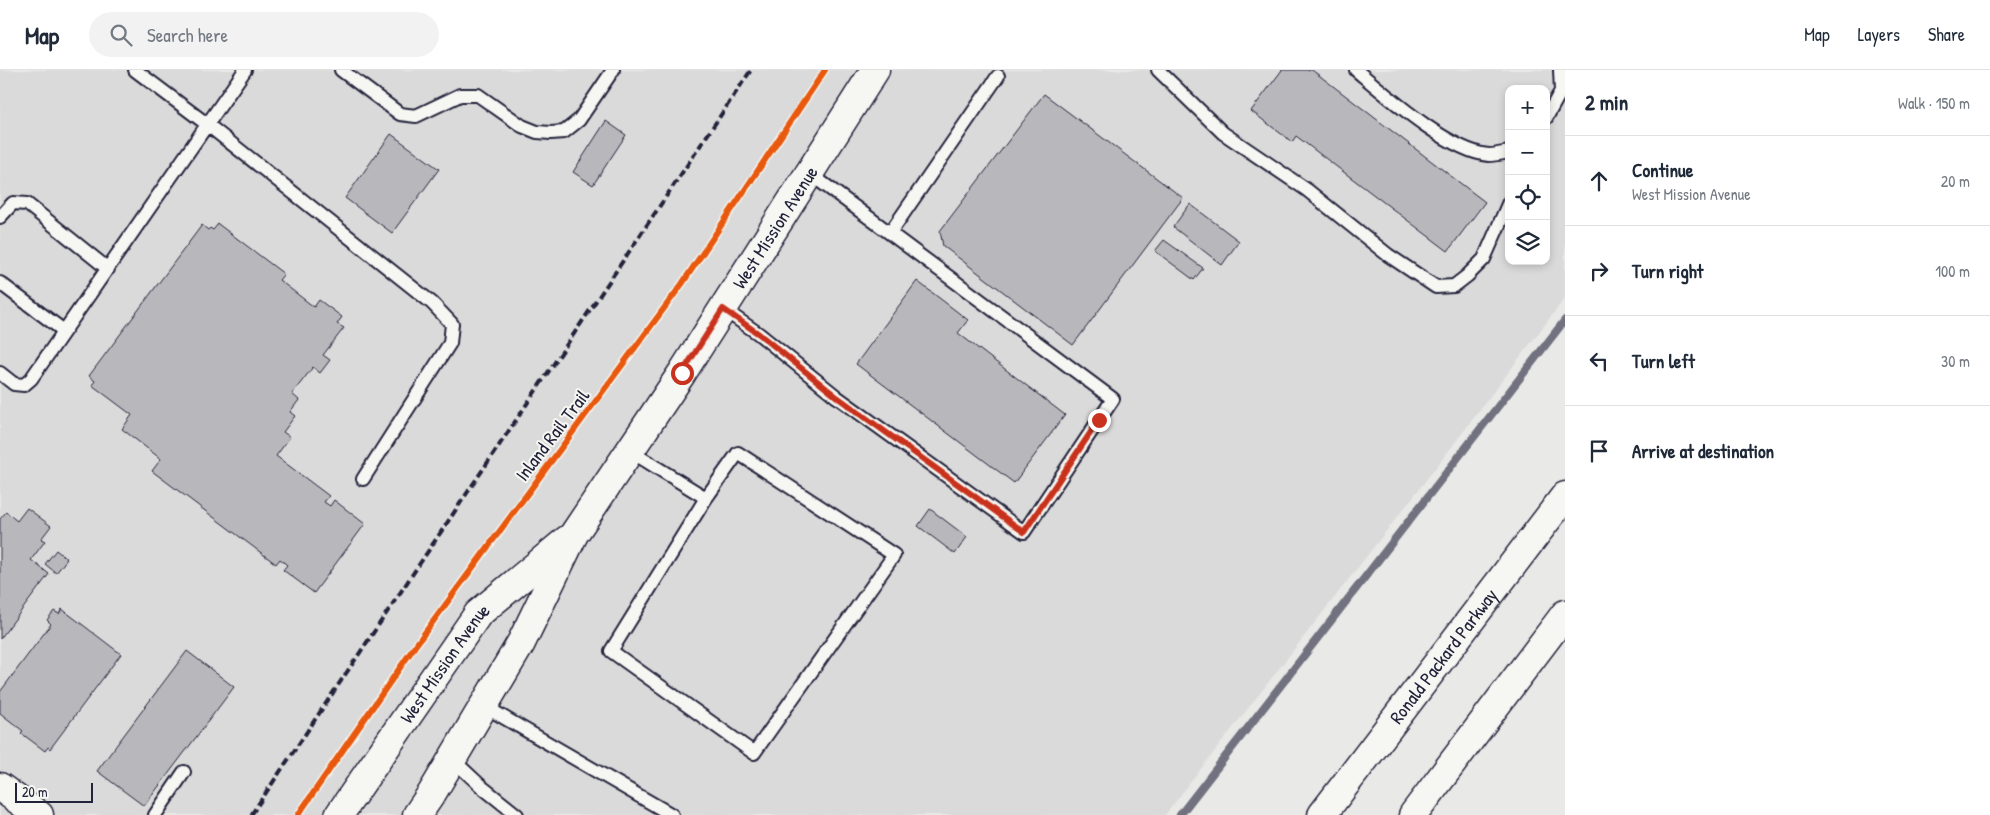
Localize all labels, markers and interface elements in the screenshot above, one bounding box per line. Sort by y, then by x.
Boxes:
search box [89,12,439,57]
text: Map [25,19,59,51]
icon: search [107,21,135,49]
text: Search here [147,22,228,48]
text: Map [1804,22,1830,47]
text: Layers [1858,22,1900,47]
text: Share [1928,22,1965,47]
map controls [1505,85,1550,265]
button: + [1505,85,1550,130]
text: 2 min [1585,88,1628,117]
text: Walk · 150 m [1898,92,1970,114]
button: − [1505,130,1550,175]
text: Continue [1632,157,1693,183]
street label: West Mission Avenue [726,160,824,294]
icon: ahead [1585,167,1613,195]
text: 20 m [1941,170,1970,192]
button: locate [1505,175,1550,220]
text: West Mission Avenue [1632,183,1751,205]
button: layers [1505,220,1550,265]
icon: right [1585,257,1613,285]
text: Turn right [1632,258,1703,284]
text: 100 m [1935,260,1970,282]
icon: left [1585,347,1613,375]
text: Turn left [1632,348,1695,374]
text: 30 m [1941,350,1970,372]
route start [671,362,694,385]
street label: Inland Rail Trail [509,383,596,486]
route end [1088,409,1111,432]
icon: arrive [1585,437,1613,465]
text: Arrive at destination [1632,438,1774,464]
street label: Ronald Packard Parkway [1383,583,1503,729]
street label: West Mission Avenue [393,597,495,728]
scale bar [15,780,92,803]
text: 20 m [22,782,48,801]

